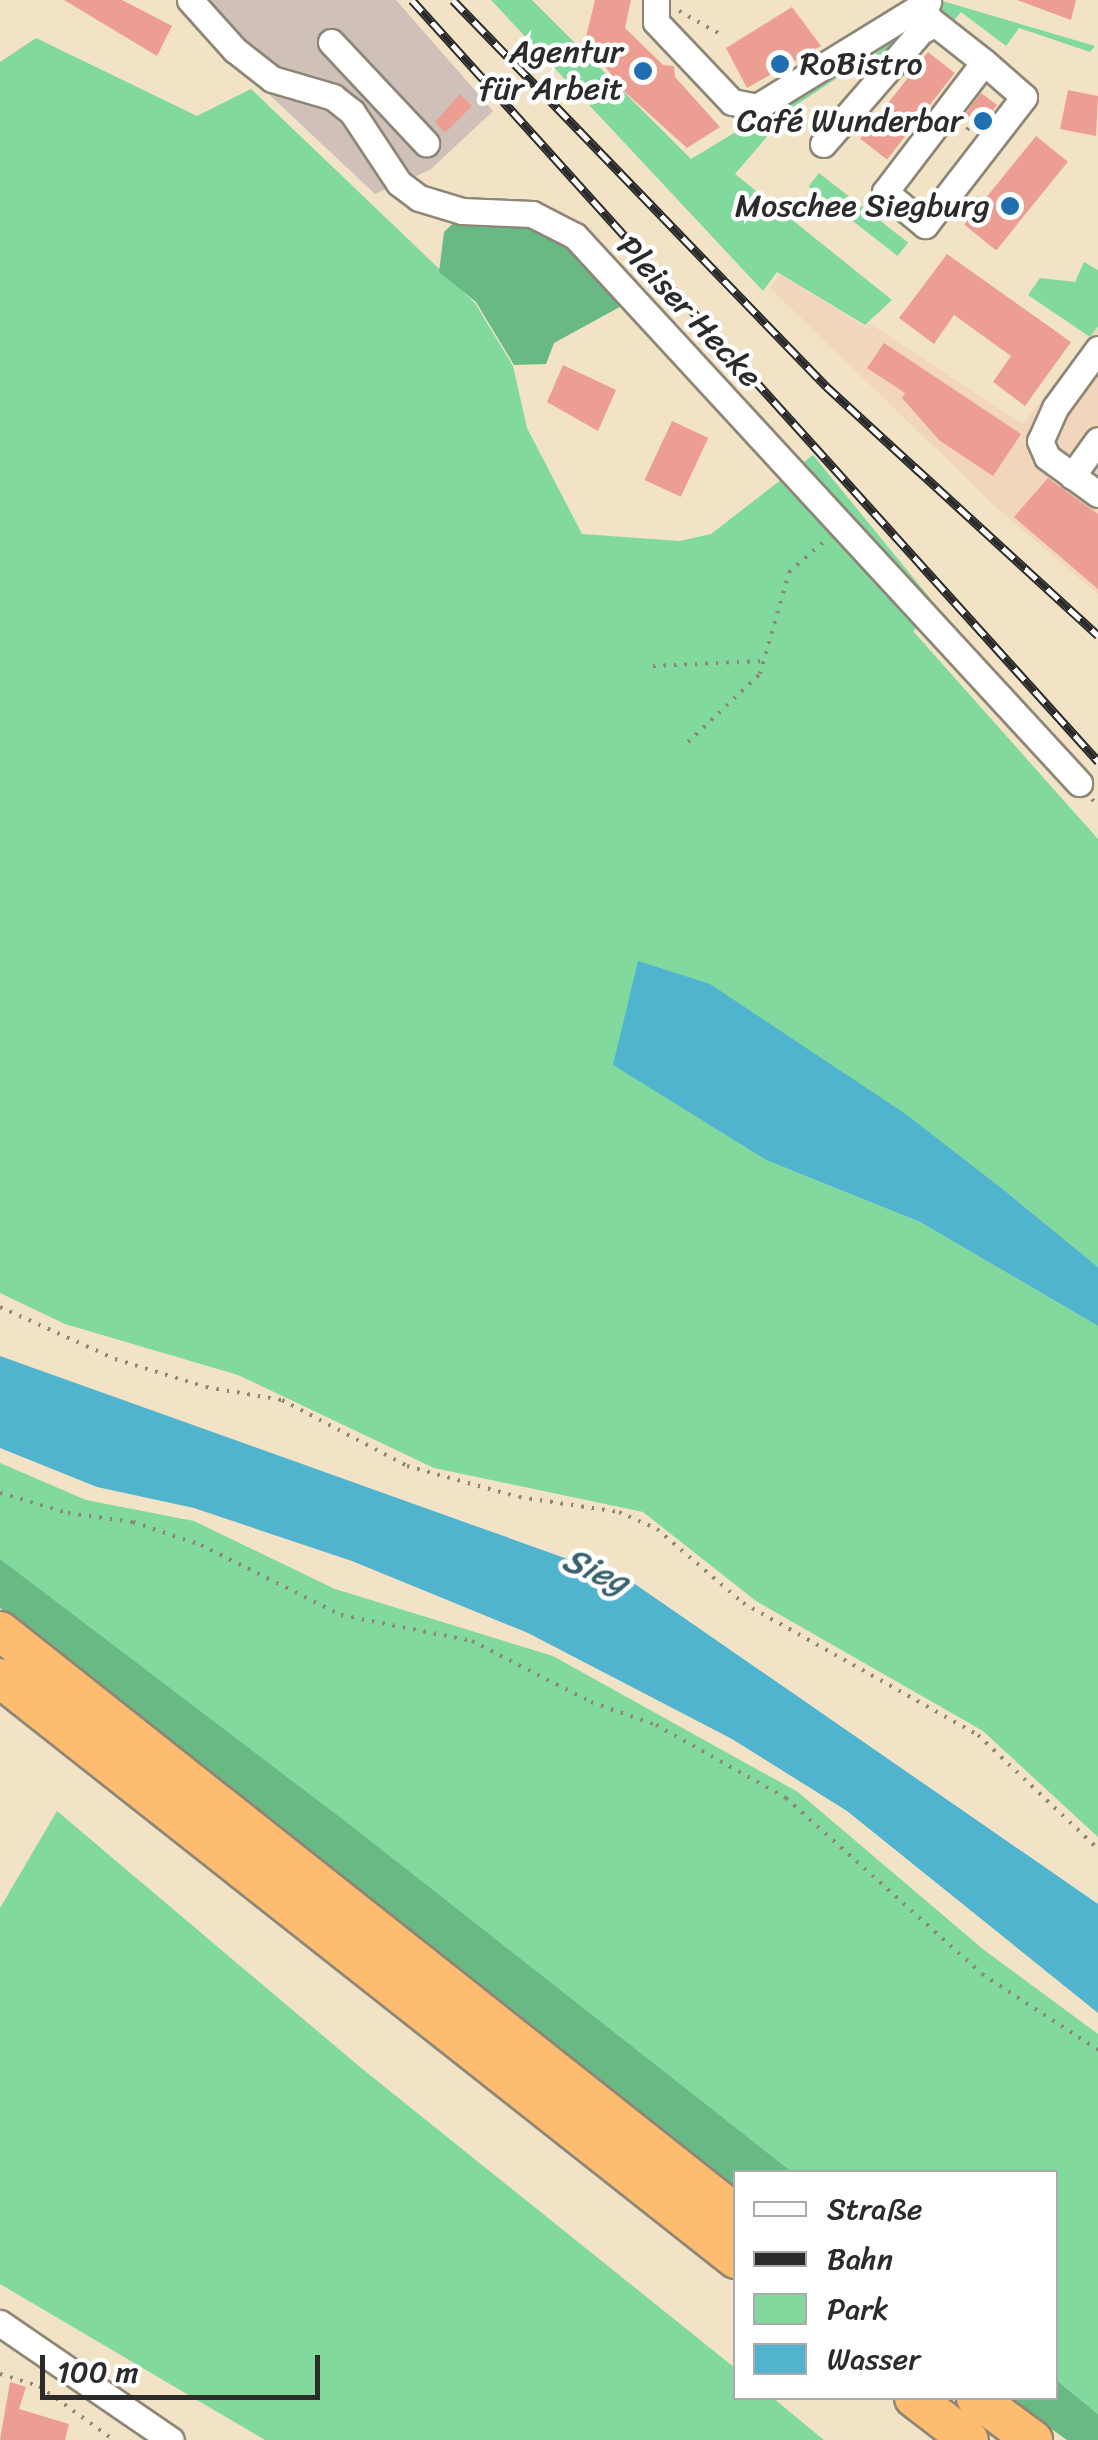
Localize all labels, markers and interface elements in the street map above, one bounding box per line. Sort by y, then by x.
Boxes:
place label: Agentur für Arbeit [481,34,623,109]
place label: RoBistro [800,45,923,83]
marker: RoBistro [769,53,791,75]
marker: Agentur für Arbeit [632,60,654,82]
place label: Café Wunderbar [736,102,963,140]
marker: Café Wunderbar [972,110,994,132]
place label: Moschee Siegburg [735,187,990,225]
marker: Moschee Siegburg [999,195,1021,217]
street label: Pleiser Hecke [609,228,769,396]
water label: Sieg [557,1538,635,1602]
legend [733,2170,1058,2400]
text: Straße [827,2182,922,2236]
text: Bahn [827,2232,893,2286]
text: Park [827,2282,889,2336]
text: Wasser [827,2332,921,2386]
scale bar [45,2335,325,2397]
text: 100 m [57,2345,139,2399]

